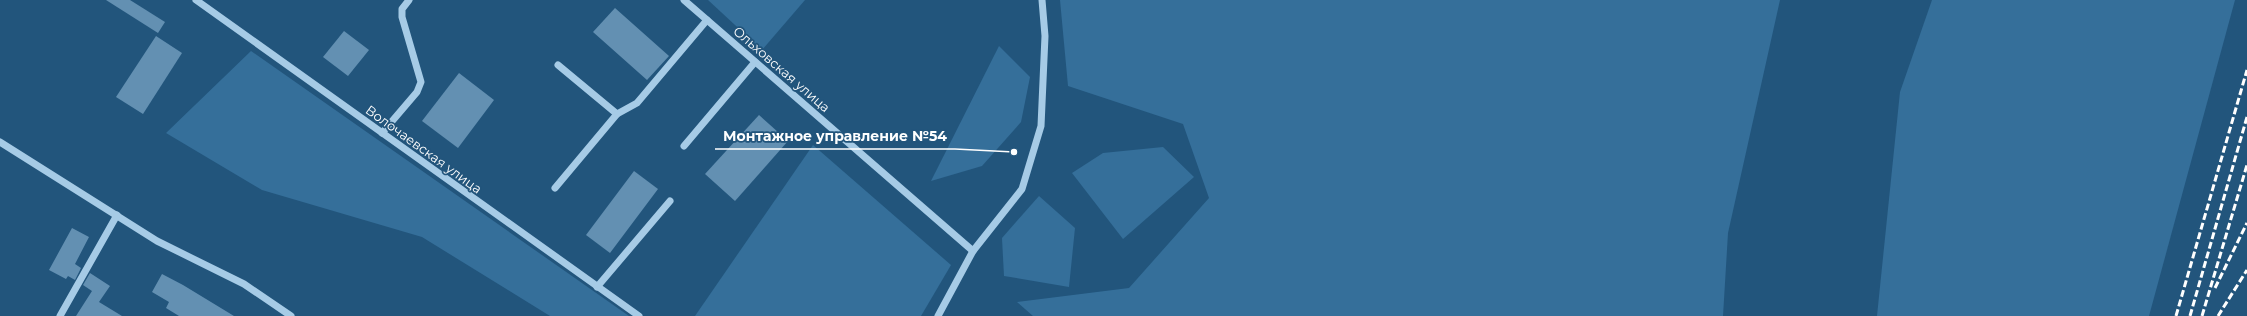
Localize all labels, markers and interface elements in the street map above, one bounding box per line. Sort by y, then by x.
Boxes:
street label: Ольховская улица [730,23,834,115]
street label: Волочаевская улица [363,101,485,197]
callout: Монтажное управление №54 [715,123,955,149]
text: Монтажное управление №54 [723,127,947,145]

